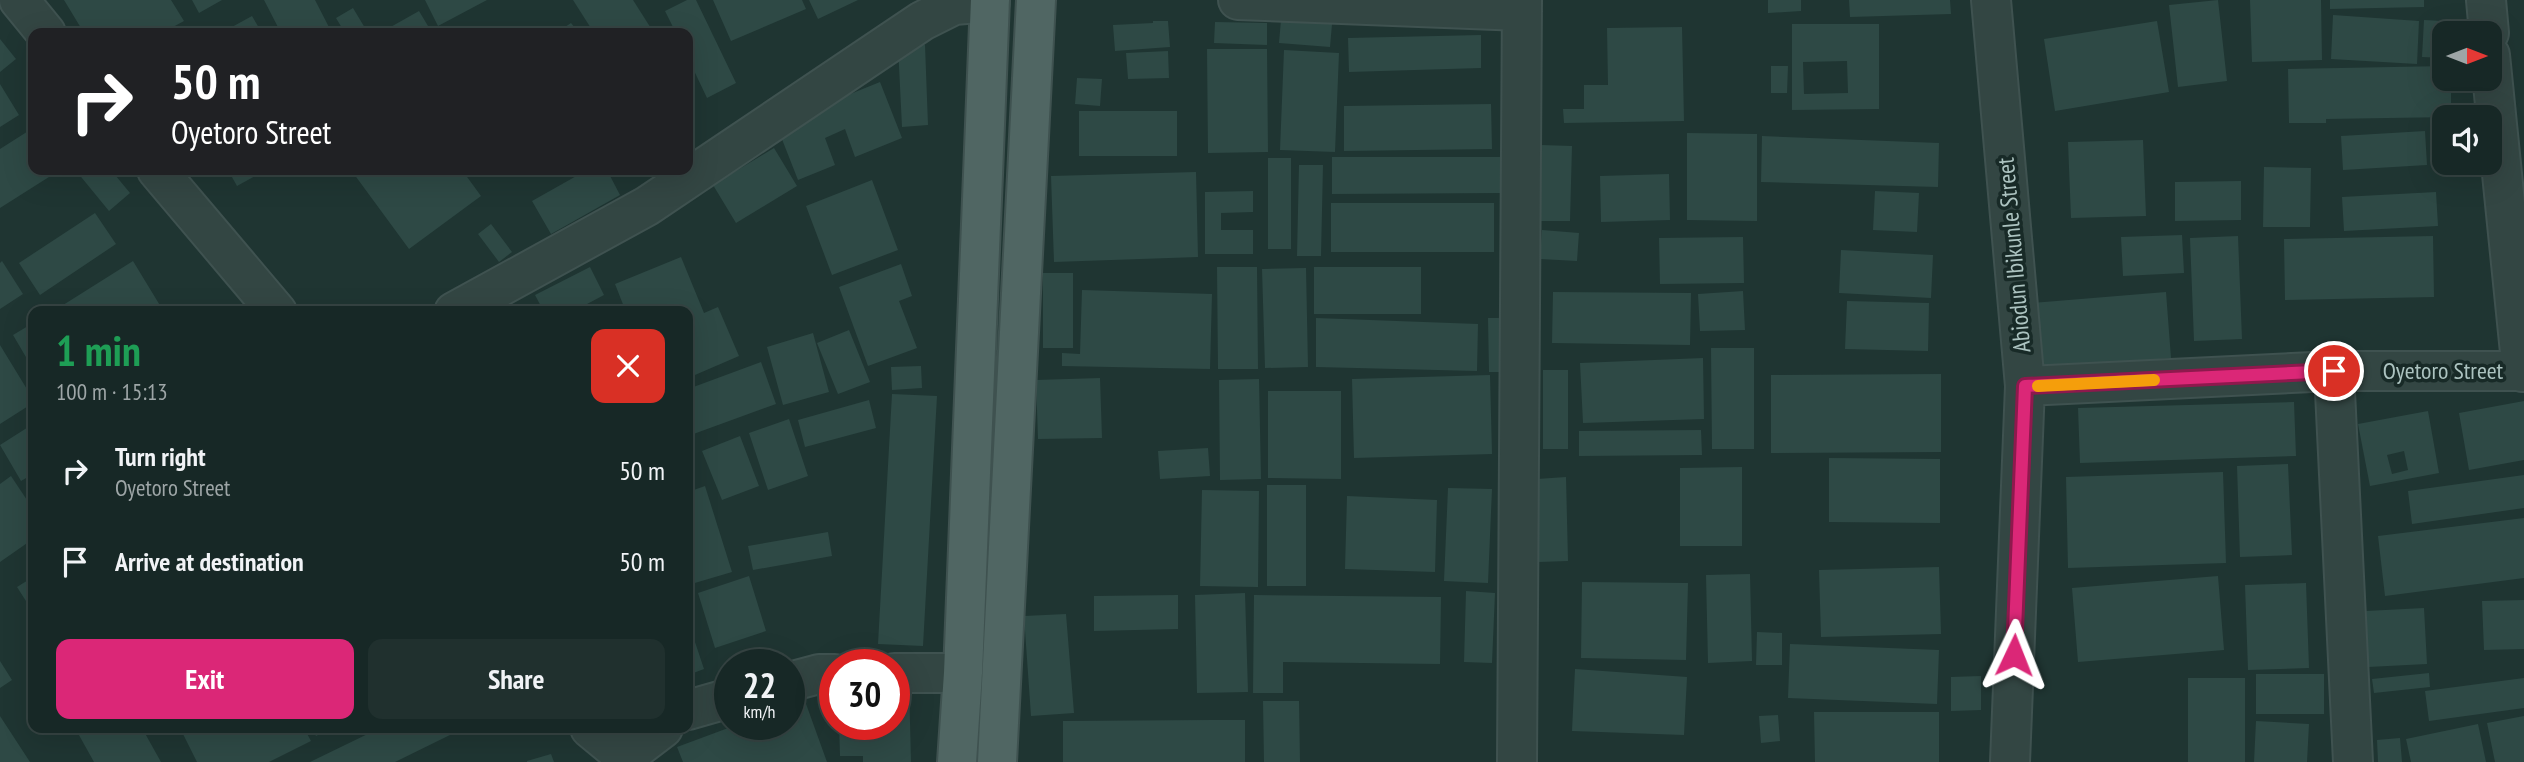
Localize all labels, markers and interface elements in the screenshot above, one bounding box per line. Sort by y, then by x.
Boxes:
north arrow [2432,21,2502,91]
map controls [2432,21,2502,175]
text: 50 m [171,49,260,113]
icon: right [56,56,147,147]
button: sound [2432,105,2502,175]
text: Oyetoro Street [171,111,331,153]
street label: Abiodun Ibikunle Street [1990,156,2037,354]
text: 1 min [56,323,141,378]
button: close [591,329,665,403]
pin [2304,341,2364,401]
icon: arrive [2315,352,2353,390]
street label: Oyetoro Street [2383,355,2504,386]
text: 100 m · 15:13 [56,377,168,406]
text: Turn right [115,440,206,473]
icon: right [56,452,94,490]
text: 50 m [619,454,665,487]
text: Oyetoro Street [115,473,230,502]
icon: arrive [56,543,94,581]
text: Arrive at destination [115,545,304,578]
text: 50 m [619,545,665,578]
position arrow [1977,618,2051,692]
button: Exit [56,639,354,719]
button: Share [368,639,665,719]
speed limit sign: 30 [819,649,910,740]
text: 22 [743,662,776,708]
text: km/h [744,700,775,723]

